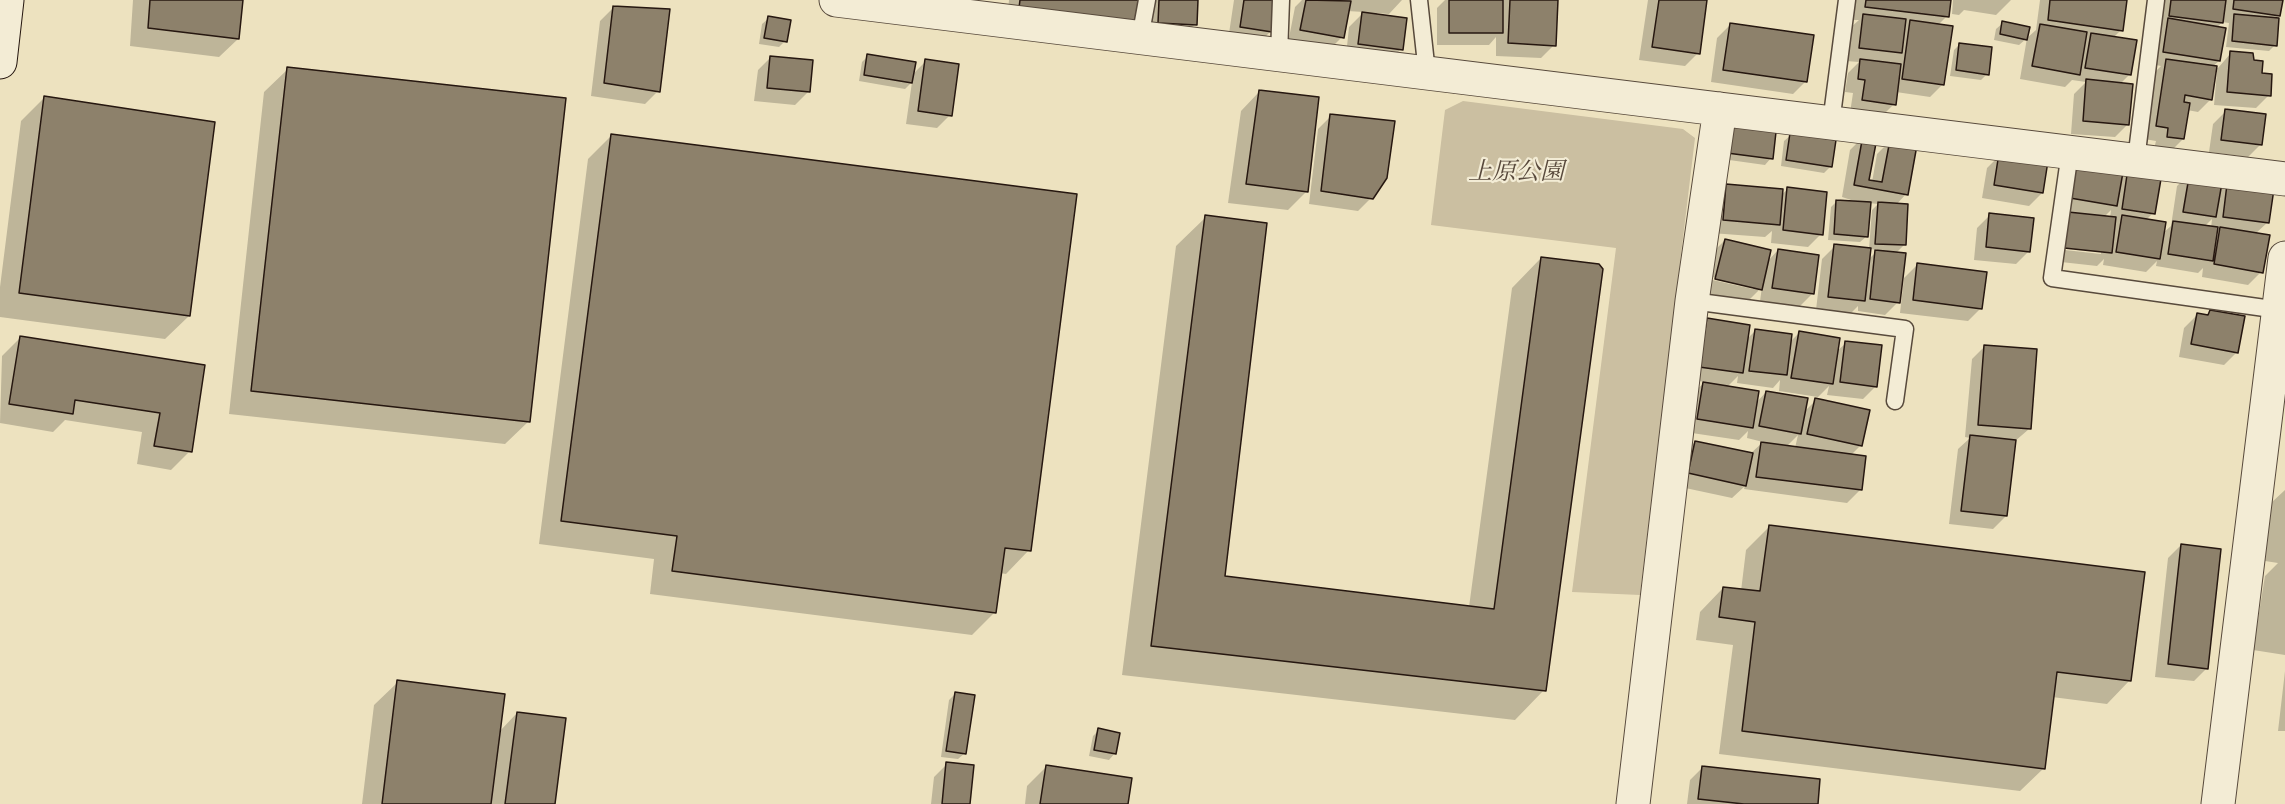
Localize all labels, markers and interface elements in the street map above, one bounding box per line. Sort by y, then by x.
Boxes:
park label: 上原公園 [1468,158,1564,186]

